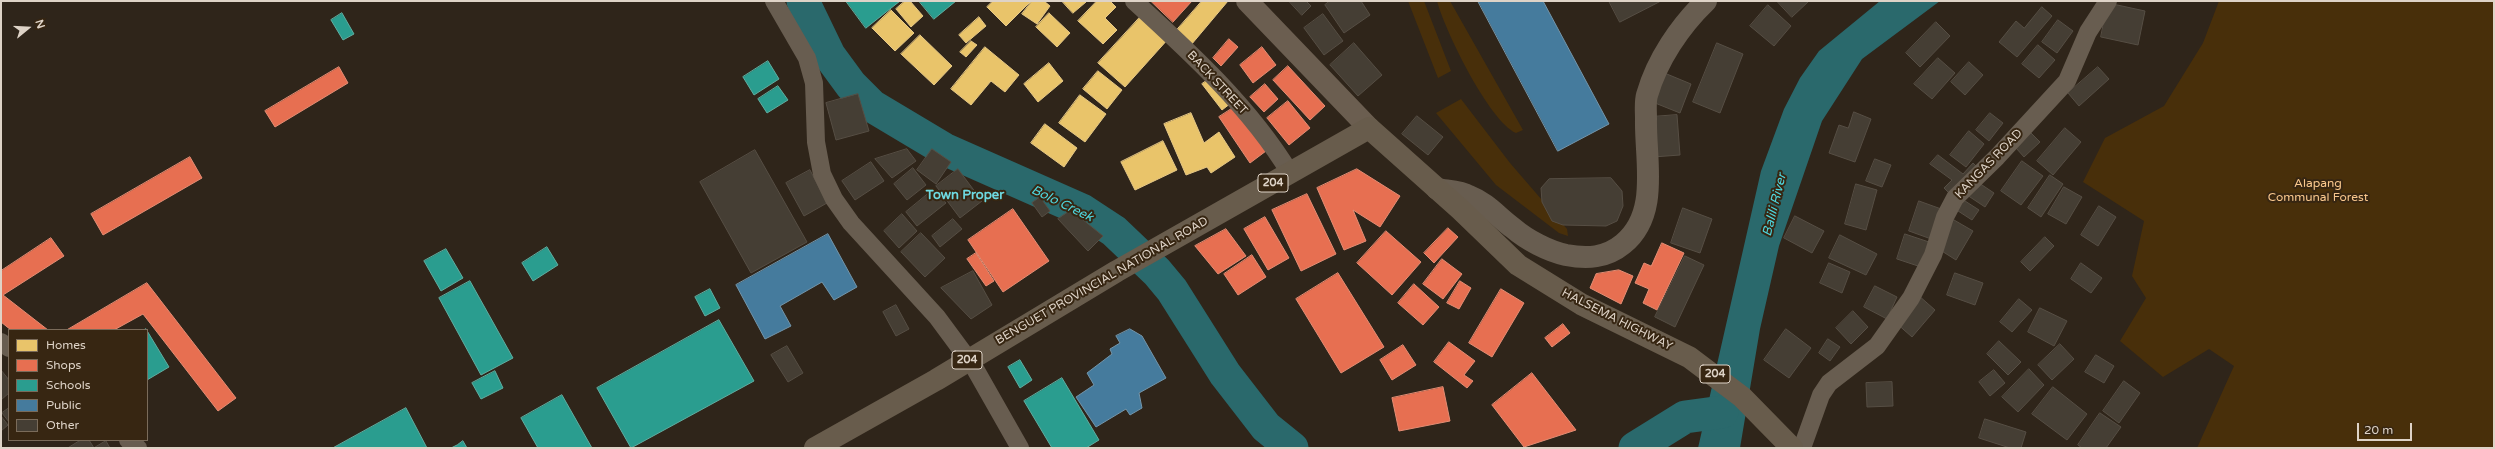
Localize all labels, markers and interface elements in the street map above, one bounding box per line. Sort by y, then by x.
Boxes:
north arrow [8,8,48,48]
text: N [32,18,47,30]
street label: BACK STREET [1184,48,1250,118]
street label: KANGAS ROAD [1952,126,2026,202]
water label: Balili River [1760,172,1790,238]
road number: 204 [1258,174,1288,192]
park label: Alapang Communal Forest [2268,177,2368,205]
water label: Bolo Creek [1029,182,1095,226]
district label: Town Proper [926,188,1004,204]
street label: BENGUET PROVINCIAL NATIONAL ROAD [993,214,1211,348]
street label: HALSEMA HIGHWAY [1559,286,1675,354]
legend [8,329,148,441]
text: Homes [46,338,86,352]
road number: 204 [952,351,982,369]
text: Shops [46,358,81,372]
road number: 204 [1700,365,1730,383]
text: Schools [46,378,90,392]
text: Public [46,398,81,412]
scale bar [2359,415,2414,441]
text: Other [46,418,79,432]
text: 20 m [2364,423,2393,437]

